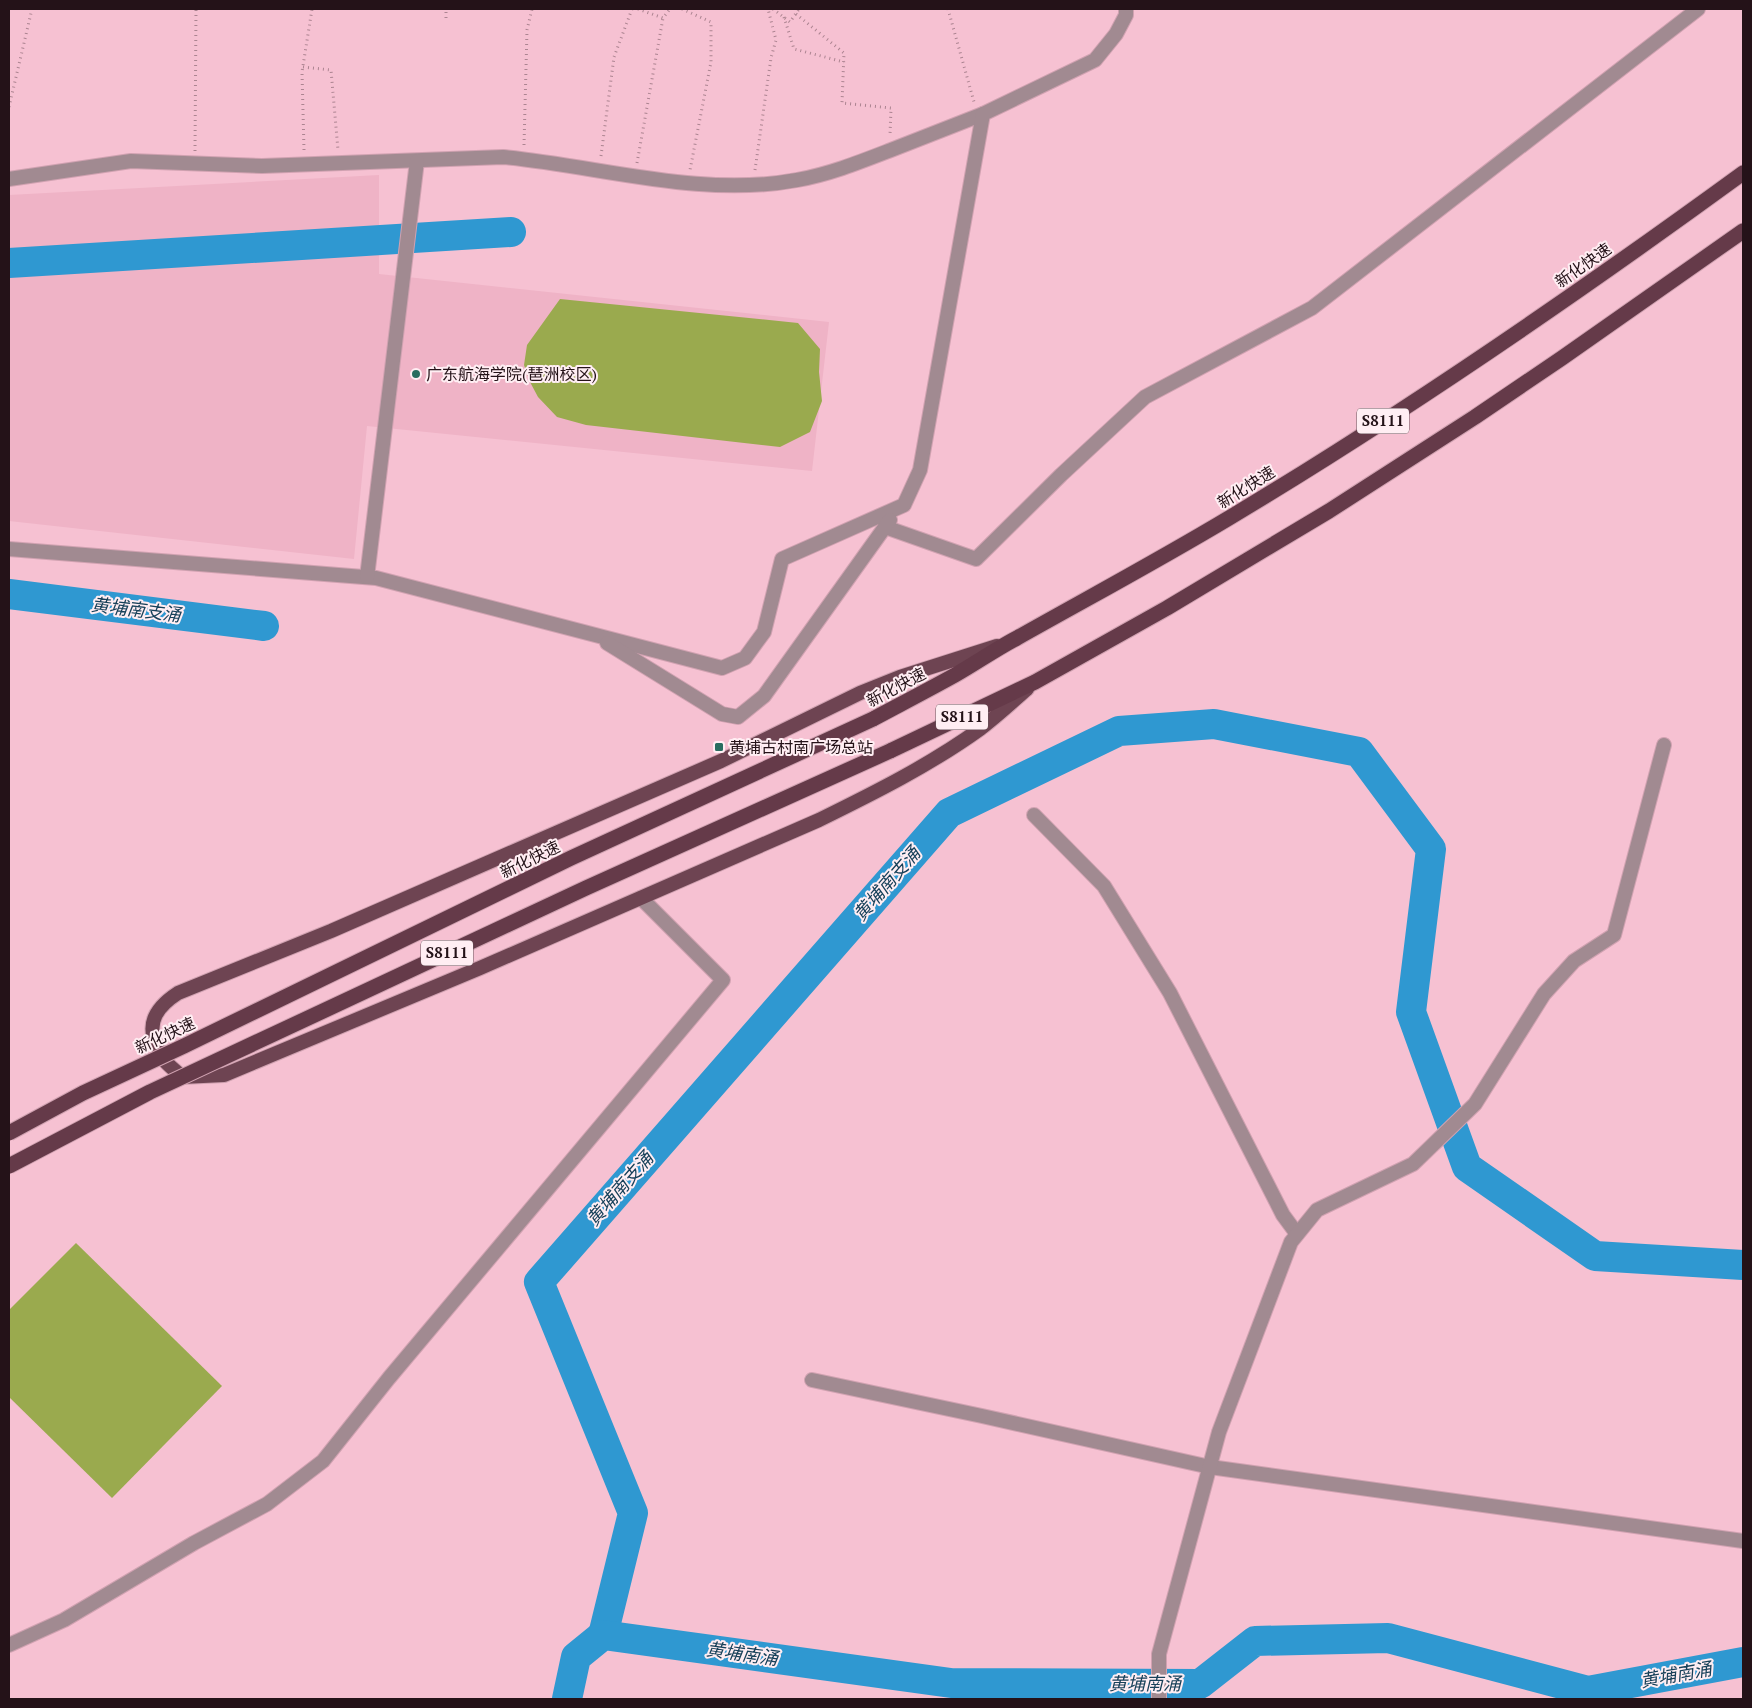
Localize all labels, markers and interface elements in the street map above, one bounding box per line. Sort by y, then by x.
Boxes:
street label: 新化快速 [1550,238,1616,292]
place label: 广东航海学院(琶洲校区) [426,363,597,385]
marker: 广东航海学院(琶洲校区) [410,368,422,380]
road number: S8111 [1357,408,1409,434]
street label: 新化快速 [1213,461,1279,513]
water label: 黄埔南支涌 [90,592,184,627]
street label: 新化快速 [863,662,929,712]
road number: S8111 [936,704,988,730]
place label: 黄埔古村南广场总站 [729,736,873,758]
marker: 黄埔古村南广场总站 [713,741,725,753]
street label: 新化快速 [496,835,564,883]
water label: 黄埔南支涌 [848,840,926,925]
road number: S8111 [421,940,473,966]
street label: 新化快速 [131,1012,199,1058]
water label: 黄埔南支涌 [581,1145,659,1230]
water label: 黄埔南涌 [705,1636,781,1670]
water label: 黄埔南涌 [1638,1656,1715,1692]
water label: 黄埔南涌 [1109,1671,1183,1695]

